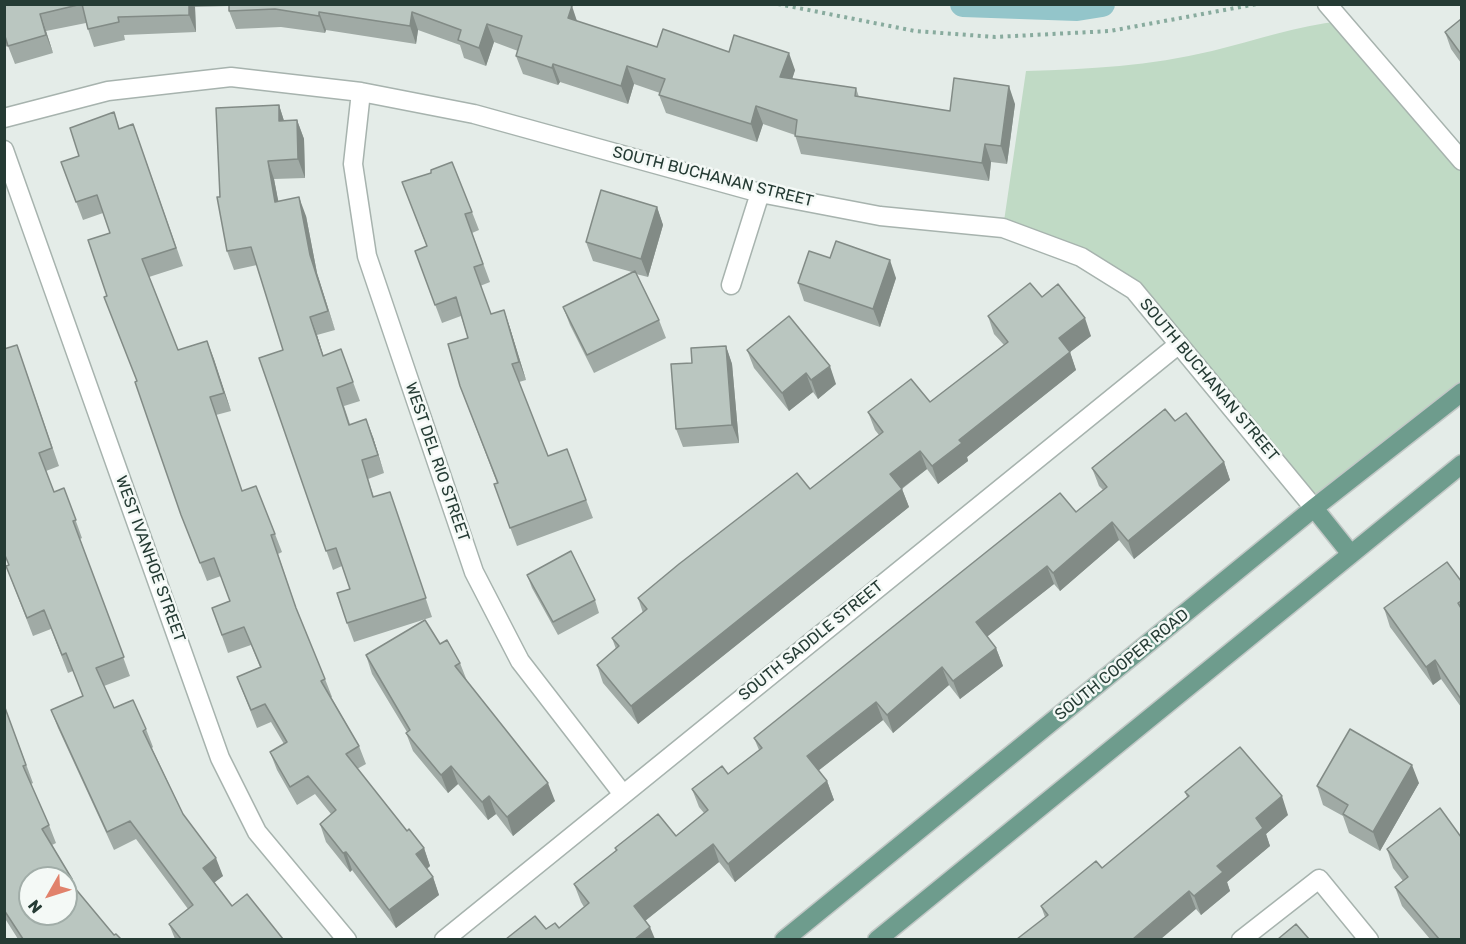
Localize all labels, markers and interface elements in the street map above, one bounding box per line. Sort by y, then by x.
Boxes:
street label: SOUTH BUCHANAN STREET [611,143,815,211]
street label: SOUTH BUCHANAN STREET [1135,295,1283,465]
street label: WEST DEL RIO STREET [401,380,473,544]
street label: WEST IVANHOE STREET [111,473,189,645]
street label: SOUTH SADDLE STREET [735,577,887,705]
street label: SOUTH COOPER ROAD [1051,605,1193,725]
north arrow [18,866,78,926]
text: N [24,896,46,917]

